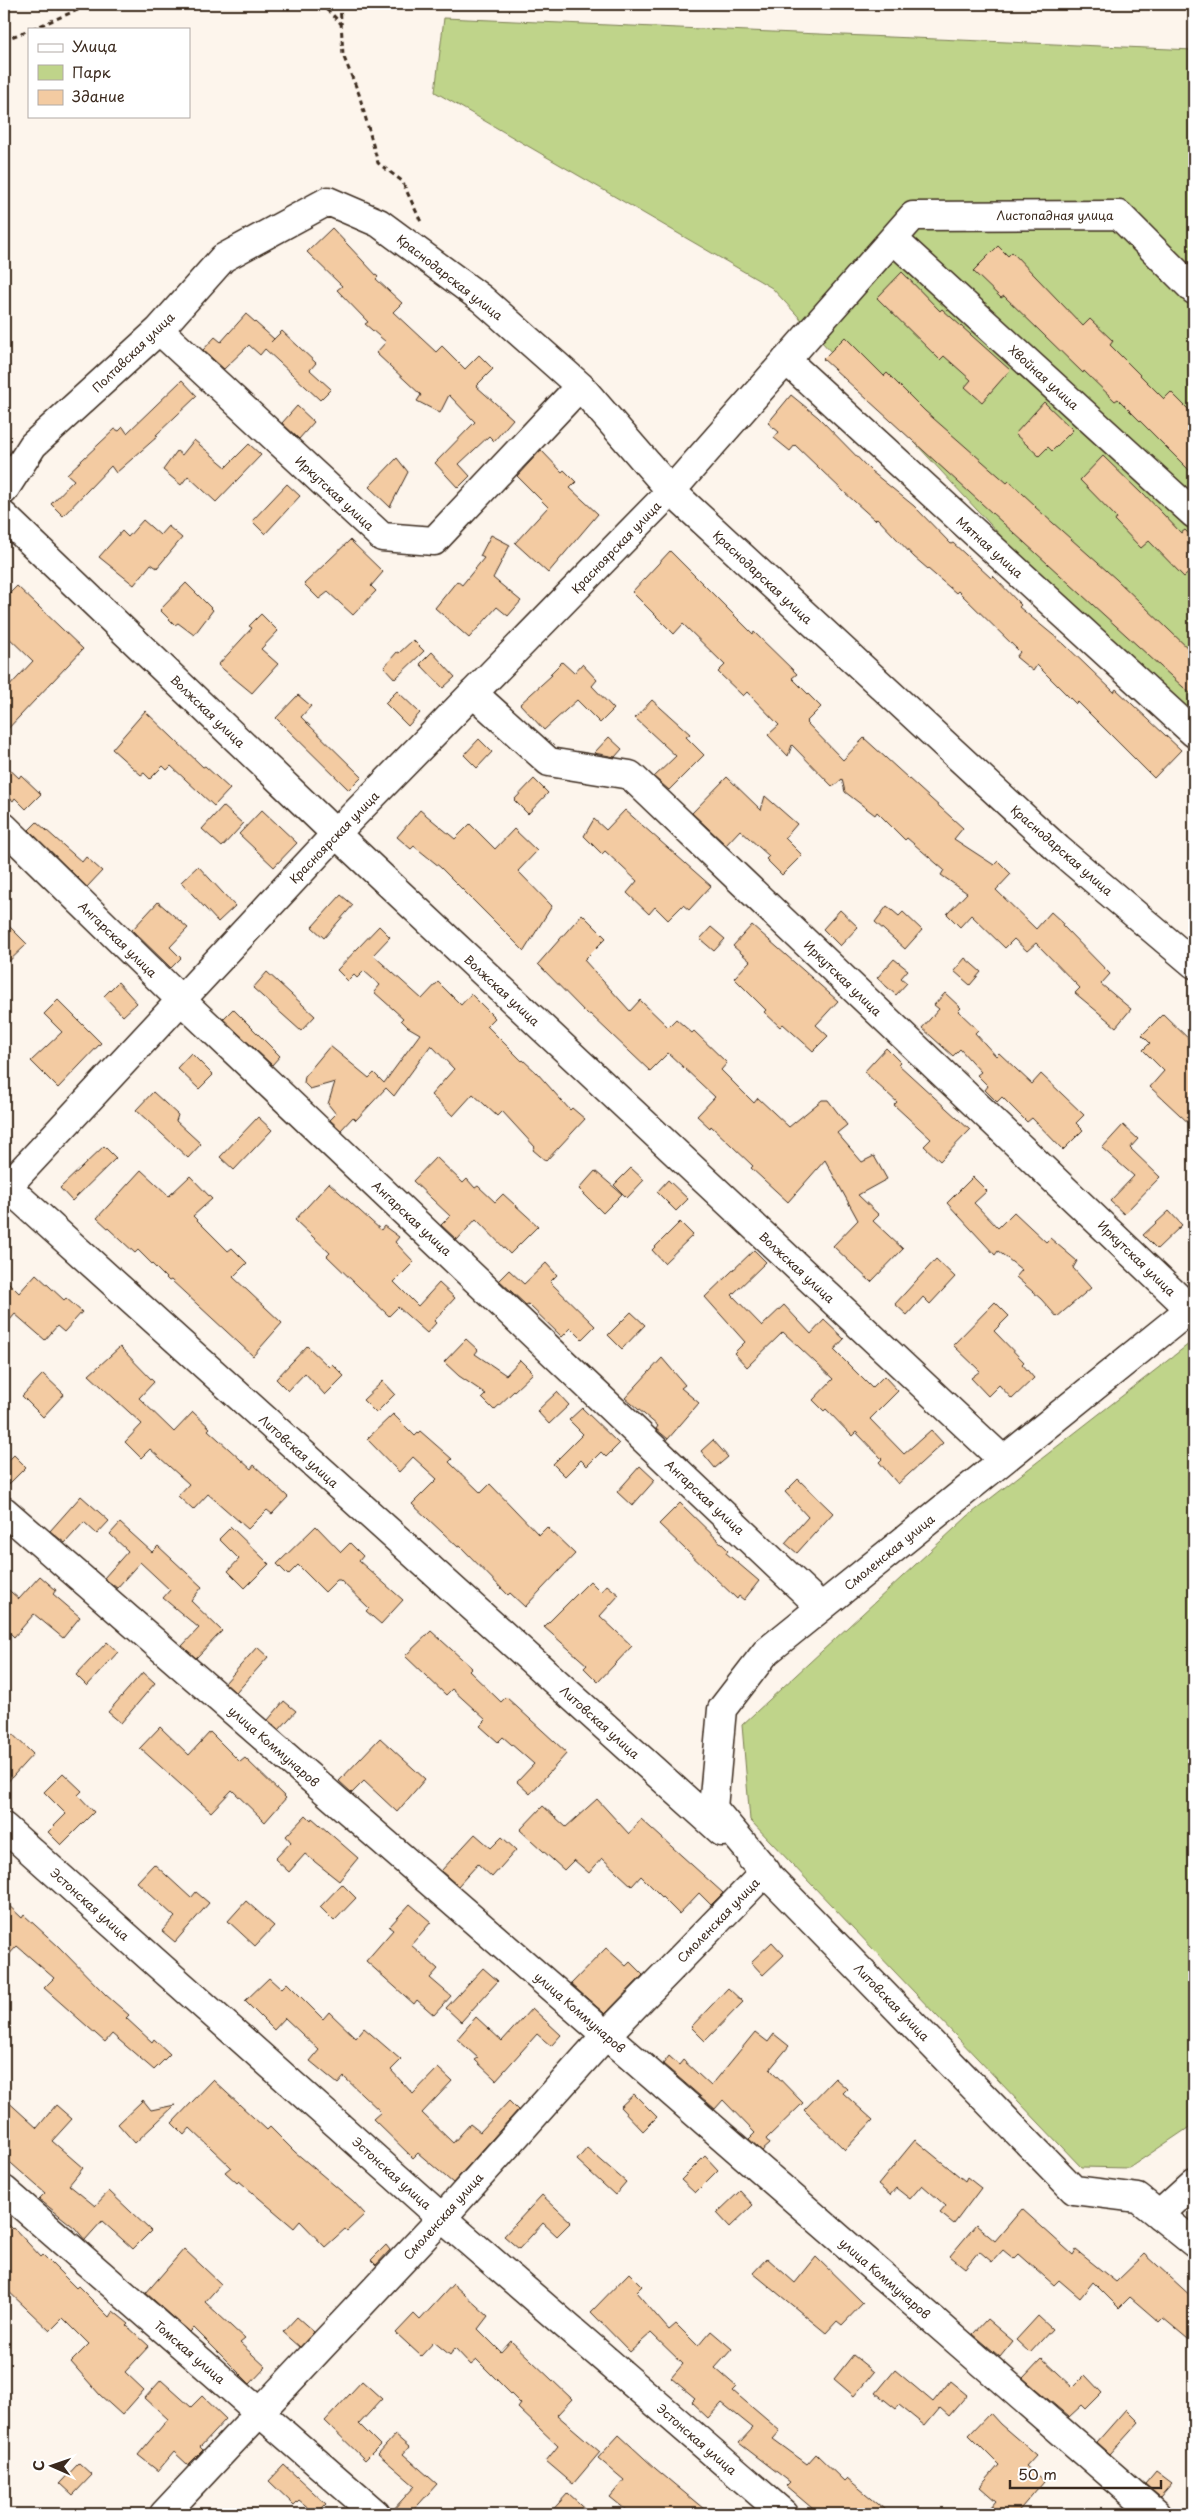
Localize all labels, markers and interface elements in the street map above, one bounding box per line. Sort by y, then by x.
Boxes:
legend [28,28,190,118]
text: Улица [72,34,117,57]
text: Парк [72,60,111,83]
text: Здание [72,84,125,107]
street label: Листопадная улица [997,206,1114,224]
street label: Краснодарская улица [393,230,507,324]
street label: Полтавская улица [88,308,179,396]
street label: Хвойная улица [1005,341,1083,414]
street label: Иркутская улица [292,452,379,535]
street label: Красноярская улица [567,497,665,597]
street label: Мятная улица [953,512,1028,582]
street label: Краснодарская улица [709,526,817,628]
street label: Волжская улица [167,671,250,752]
street label: Красноярская улица [285,787,383,887]
street label: Краснодарская улица [1007,801,1117,900]
street label: Ангарская улица [75,897,162,981]
street label: Иркутская улица [800,936,886,1020]
street label: Волжская улица [460,950,544,1030]
street label: Ангарская улица [368,1176,456,1260]
street label: Иркутская улица [1094,1216,1180,1300]
street label: Волжская улица [755,1227,839,1307]
street label: Литовская улица [255,1410,343,1492]
street label: Ангарская улица [661,1455,749,1539]
street label: Смоленская улица [840,1510,938,1594]
street label: Литовская улица [556,1681,644,1763]
street label: улица Коммунаров [225,1701,323,1791]
street label: Эстонская улица [47,1864,134,1945]
street label: Смоленская улица [673,1873,764,1966]
street label: Литовская улица [850,1959,934,2045]
street label: улица Коммунаров [531,1967,629,2057]
street label: Эстонская улица [349,2133,436,2214]
street label: Смоленская улица [399,2168,487,2264]
street label: улица Коммунаров [836,2233,934,2323]
street label: Томская улица [151,2316,230,2388]
street label: Эстонская улица [653,2399,741,2479]
north arrow [28,2440,78,2490]
scale bar [1010,2458,1162,2490]
text: С [28,2460,49,2471]
text: 50 m [1018,2462,1057,2485]

